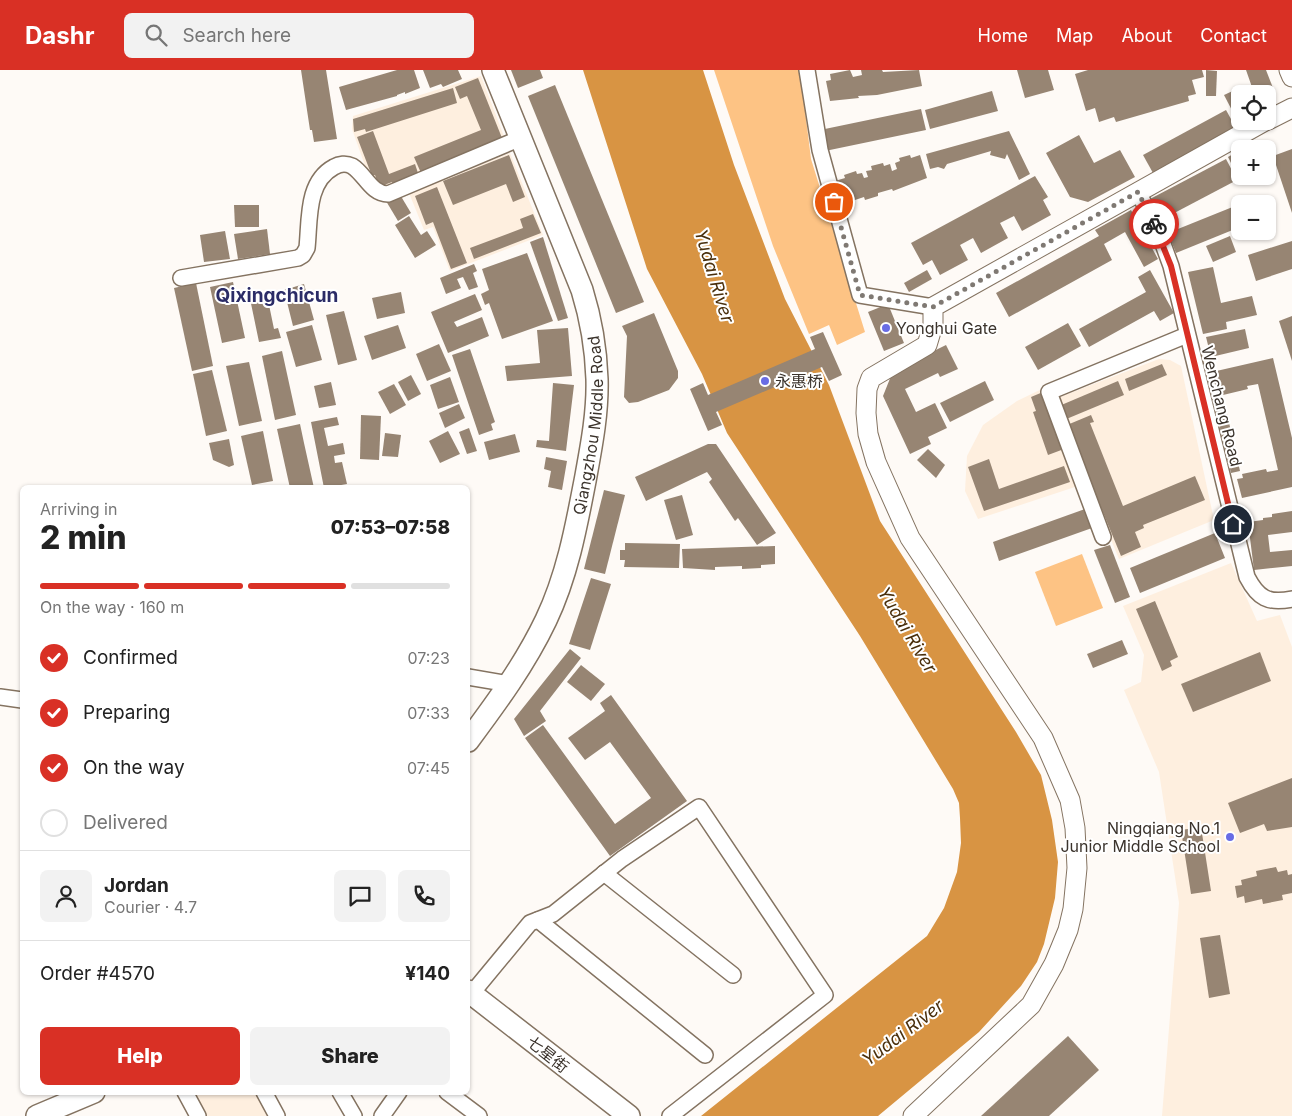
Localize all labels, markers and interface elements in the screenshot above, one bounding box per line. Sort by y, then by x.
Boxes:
search box [124,13,474,58]
text: Dashr [25,21,94,50]
icon: search [142,21,170,49]
text: Search here [182,24,291,47]
text: Home [978,25,1028,46]
text: Map [1056,25,1093,46]
text: About [1121,25,1172,46]
text: Contact [1200,25,1267,46]
map controls [1231,85,1276,240]
button: locate [1231,85,1276,130]
button: + [1231,140,1276,185]
pin [813,181,855,223]
icon: bag [820,188,848,216]
button: − [1231,195,1276,240]
courier [1129,199,1179,249]
icon: bike [1140,210,1168,238]
water label: Yudai River [690,227,739,326]
district label: Qixingchicun [216,284,338,307]
place label: Yonghui Gate [896,318,997,338]
marker: Yonghui Gate [880,322,892,334]
street label: Qiangzhou Middle Road [569,334,607,517]
street label: Wenchang Road [1197,344,1247,468]
place label: 永惠桥 [775,371,823,391]
marker: 永惠桥 [759,375,771,387]
text: Arriving in [40,499,117,519]
pin [1212,503,1254,545]
icon: home [1219,510,1247,538]
text: 07:53–07:58 [331,516,450,539]
text: 2 min [40,518,126,557]
water label: Yudai River [874,583,942,678]
text: On the way · 160 m [40,597,184,617]
icon: check [40,644,68,672]
text: Confirmed [83,646,178,669]
text: 07:23 [407,648,450,668]
icon: check [40,699,68,727]
text: Preparing [83,701,170,724]
text: 07:33 [407,703,450,723]
icon: check [40,754,68,782]
text: On the way [83,756,185,779]
text: 07:45 [407,758,450,778]
text: Delivered [83,811,168,834]
place label: Ningqiang No.1 Junior Middle School [1060,818,1220,856]
marker: Ningqiang No.1 Junior Middle School [1224,831,1236,843]
button: person [40,870,92,922]
button: chat [334,870,386,922]
button: phone [398,870,450,922]
text: Jordan [104,874,169,897]
text: Courier · 4.7 [104,897,197,917]
text: Order #4570 [40,962,155,985]
text: ¥140 [405,962,450,985]
water label: Yudai River [858,994,949,1070]
button: Help [40,1027,240,1085]
button: Share [250,1027,450,1085]
street label: 七星街 [523,1031,573,1077]

